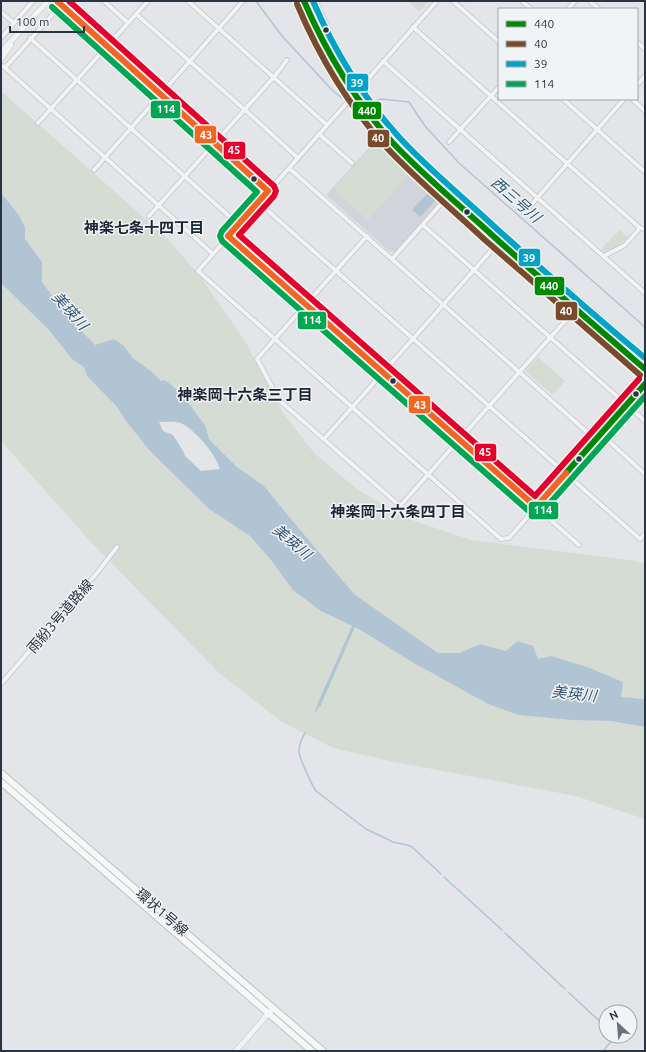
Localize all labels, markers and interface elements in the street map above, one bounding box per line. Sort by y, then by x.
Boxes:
scale bar [10,8,84,34]
legend [498,8,638,100]
text: 100 m [16,15,49,28]
text: 440 [534,17,555,30]
unlabelled marker [321,25,331,35]
text: 40 [534,37,548,50]
text: 39 [534,57,548,70]
line badge: 39 [346,73,369,92]
text: 39 [351,77,363,89]
text: 114 [534,77,555,90]
line badge: 114 [150,100,181,119]
line badge: 440 [352,101,382,120]
text: 114 [157,103,175,115]
text: 440 [358,105,376,117]
line badge: 43 [194,125,217,144]
text: 43 [200,129,212,141]
line badge: 40 [367,129,390,148]
text: 40 [372,132,384,144]
line badge: 45 [223,141,246,160]
text: 45 [228,144,240,156]
unlabelled marker [249,174,259,184]
water label: 西三号川 [488,174,546,227]
unlabelled marker [462,207,472,217]
district label: 神楽七条十四丁目 [83,219,204,236]
line badge: 39 [518,248,541,267]
text: 39 [523,252,535,264]
line badge: 440 [534,276,565,296]
text: 440 [540,280,558,292]
water label: 美瑛川 [49,288,93,335]
line badge: 40 [555,301,578,321]
text: 40 [560,305,572,317]
line badge: 114 [297,311,327,330]
text: 114 [303,314,321,326]
unlabelled marker [388,376,398,386]
district label: 神楽岡十六条三丁目 [176,386,313,403]
unlabelled marker [631,389,641,399]
line badge: 43 [408,395,431,414]
text: 43 [414,399,426,411]
line badge: 45 [474,443,497,462]
text: 45 [479,446,491,458]
unlabelled marker [574,454,584,464]
line badge: 114 [528,501,559,520]
district label: 神楽岡十六条四丁目 [329,503,466,520]
text: 114 [534,504,552,516]
water label: 美瑛川 [270,521,317,564]
street label: 雨紛3号道路線 [24,576,96,656]
water label: 美瑛川 [551,683,599,705]
street label: 環状1号線 [133,885,191,939]
north arrow [598,1004,638,1044]
text: N [607,1008,620,1022]

